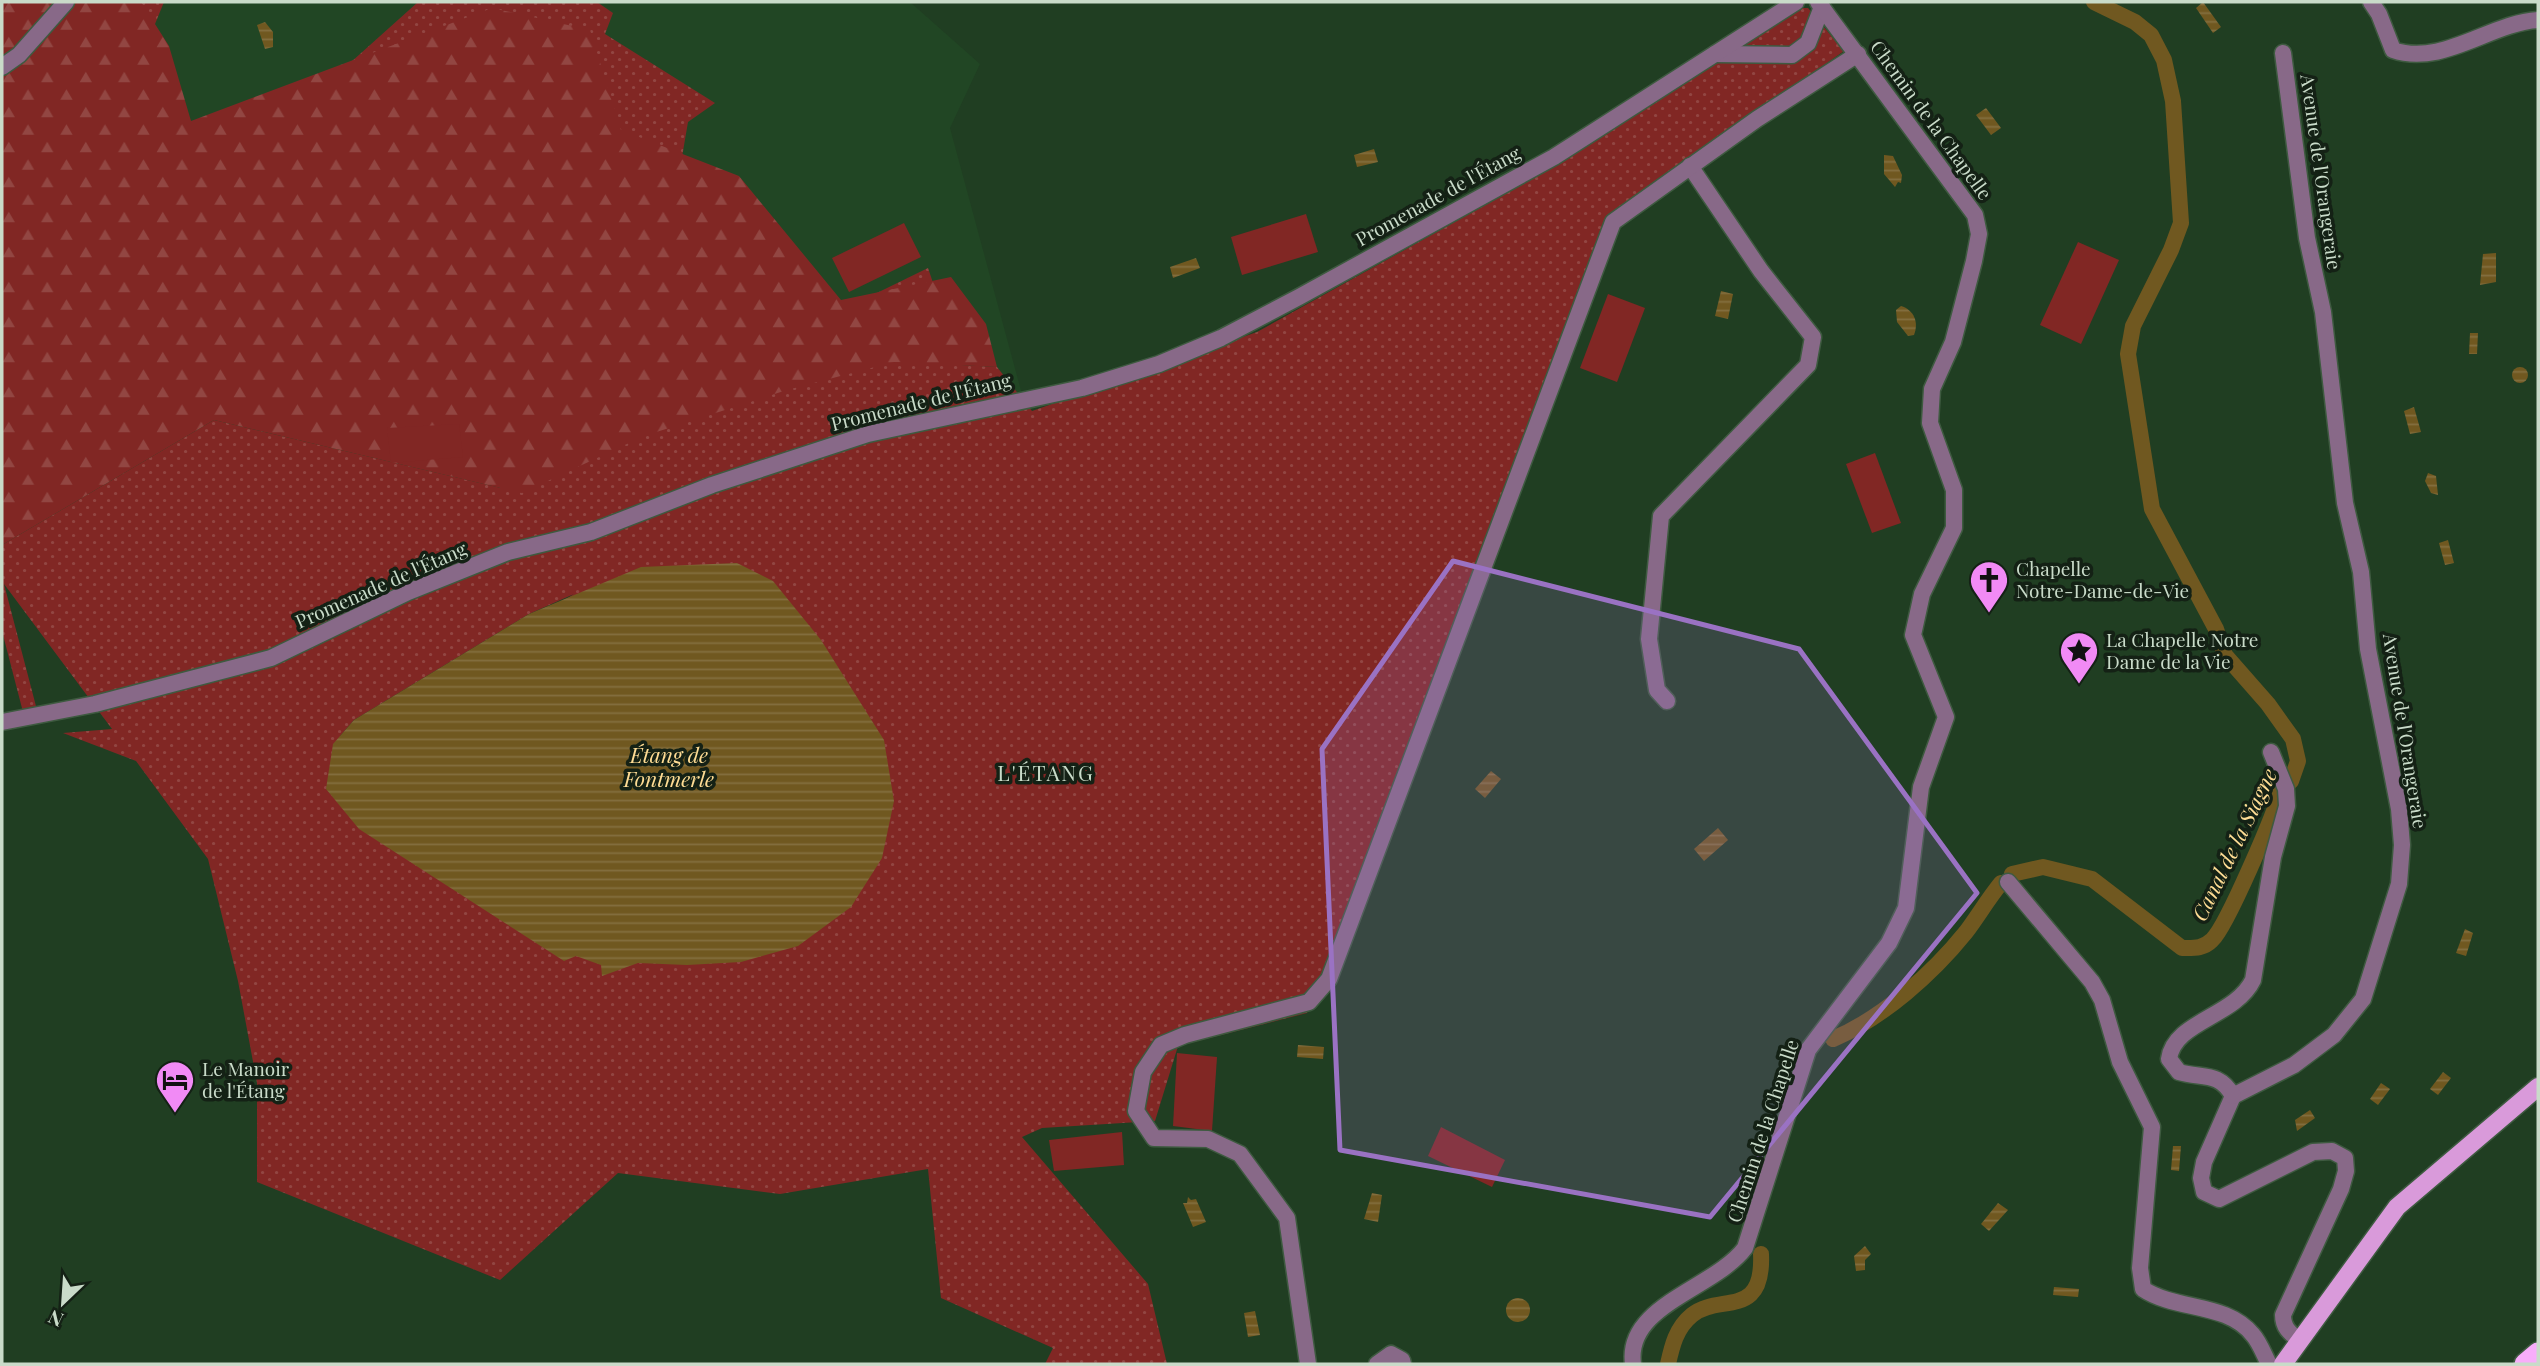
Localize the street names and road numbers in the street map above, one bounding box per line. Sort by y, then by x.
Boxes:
street label: Chemin de la Chapelle [1865,34,1999,204]
street label: Avenue de l'Orangeraie [2295,72,2349,271]
street label: Promenade de l'Étang [1350,139,1525,251]
street label: Promenade de l'Étang [828,366,1014,436]
street label: Promenade de l'Étang [291,535,470,634]
street label: Avenue de l'Orangeraie [2378,631,2434,830]
street label: Chemin de la Chapelle [1720,1036,1804,1226]

